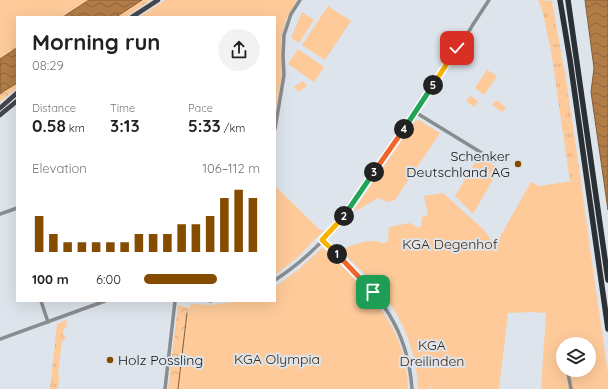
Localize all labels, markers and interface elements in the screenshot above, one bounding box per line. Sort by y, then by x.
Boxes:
text: Morning run [32,28,160,56]
button: share [218,29,260,71]
pin [440,31,474,65]
icon: check [446,37,468,59]
text: 08:29 [32,57,64,73]
pin: 5 [423,75,443,95]
text: 5 [430,78,436,92]
text: Distance [32,101,76,115]
text: Time [110,101,135,115]
text: Pace [188,101,213,115]
text: 0.58 [32,115,66,136]
text: 3:13 [110,115,140,136]
text: 5:33 [188,115,221,136]
pin: 4 [394,119,414,139]
text: km [66,121,85,135]
text: /km [221,121,245,135]
text: 4 [401,122,407,136]
place label: Schenker Deutschland AG [406,147,511,181]
marker: Schenker Deutschland AG [513,159,523,169]
text: Elevation [32,160,87,176]
text: 106–112 m [202,160,260,176]
pin: 3 [364,162,384,182]
text: 3 [371,165,377,179]
pin: 2 [334,206,354,226]
text: 2 [341,209,347,223]
park label: KGA Degenhof [402,235,498,253]
pin: 1 [327,244,347,264]
text: 1 [335,247,339,261]
text: 100 m [32,271,69,287]
text: 6:00 [96,271,121,287]
pin [356,275,390,309]
icon: arrive [362,281,384,303]
park label: KGA Dreilinden [400,336,464,370]
map controls [556,337,596,377]
button: layers [556,337,596,377]
park label: KGA Olympia [234,350,320,368]
place label: Holz Possling [118,351,203,369]
marker: Holz Possling [105,355,115,365]

